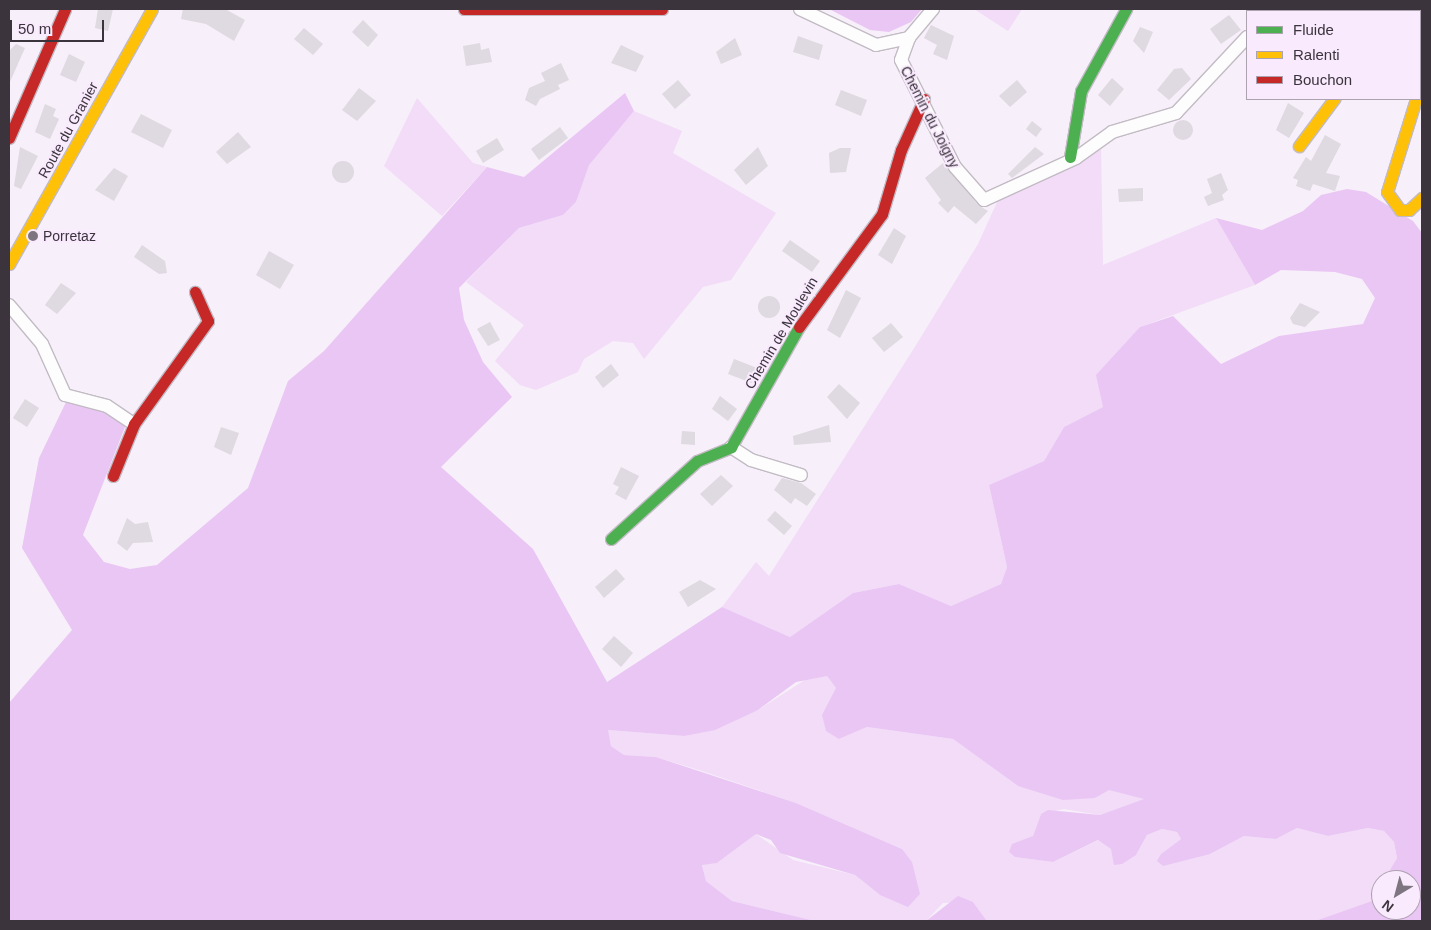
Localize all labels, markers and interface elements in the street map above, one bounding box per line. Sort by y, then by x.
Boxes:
scale bar [12,10,106,42]
legend [1246,10,1421,100]
text: 50 m [18,20,51,37]
text: Fluide [1293,21,1334,38]
text: Ralenti [1293,46,1340,63]
street label: Chemin du Joigny [897,63,963,171]
text: Bouchon [1293,71,1352,88]
street label: Route du Granier [35,79,101,181]
place label: Porretaz [43,228,96,244]
marker: Porretaz [27,230,39,242]
street label: Chemin de Moulevin [741,274,821,392]
north arrow [1371,870,1421,920]
text: N [1379,897,1396,916]

